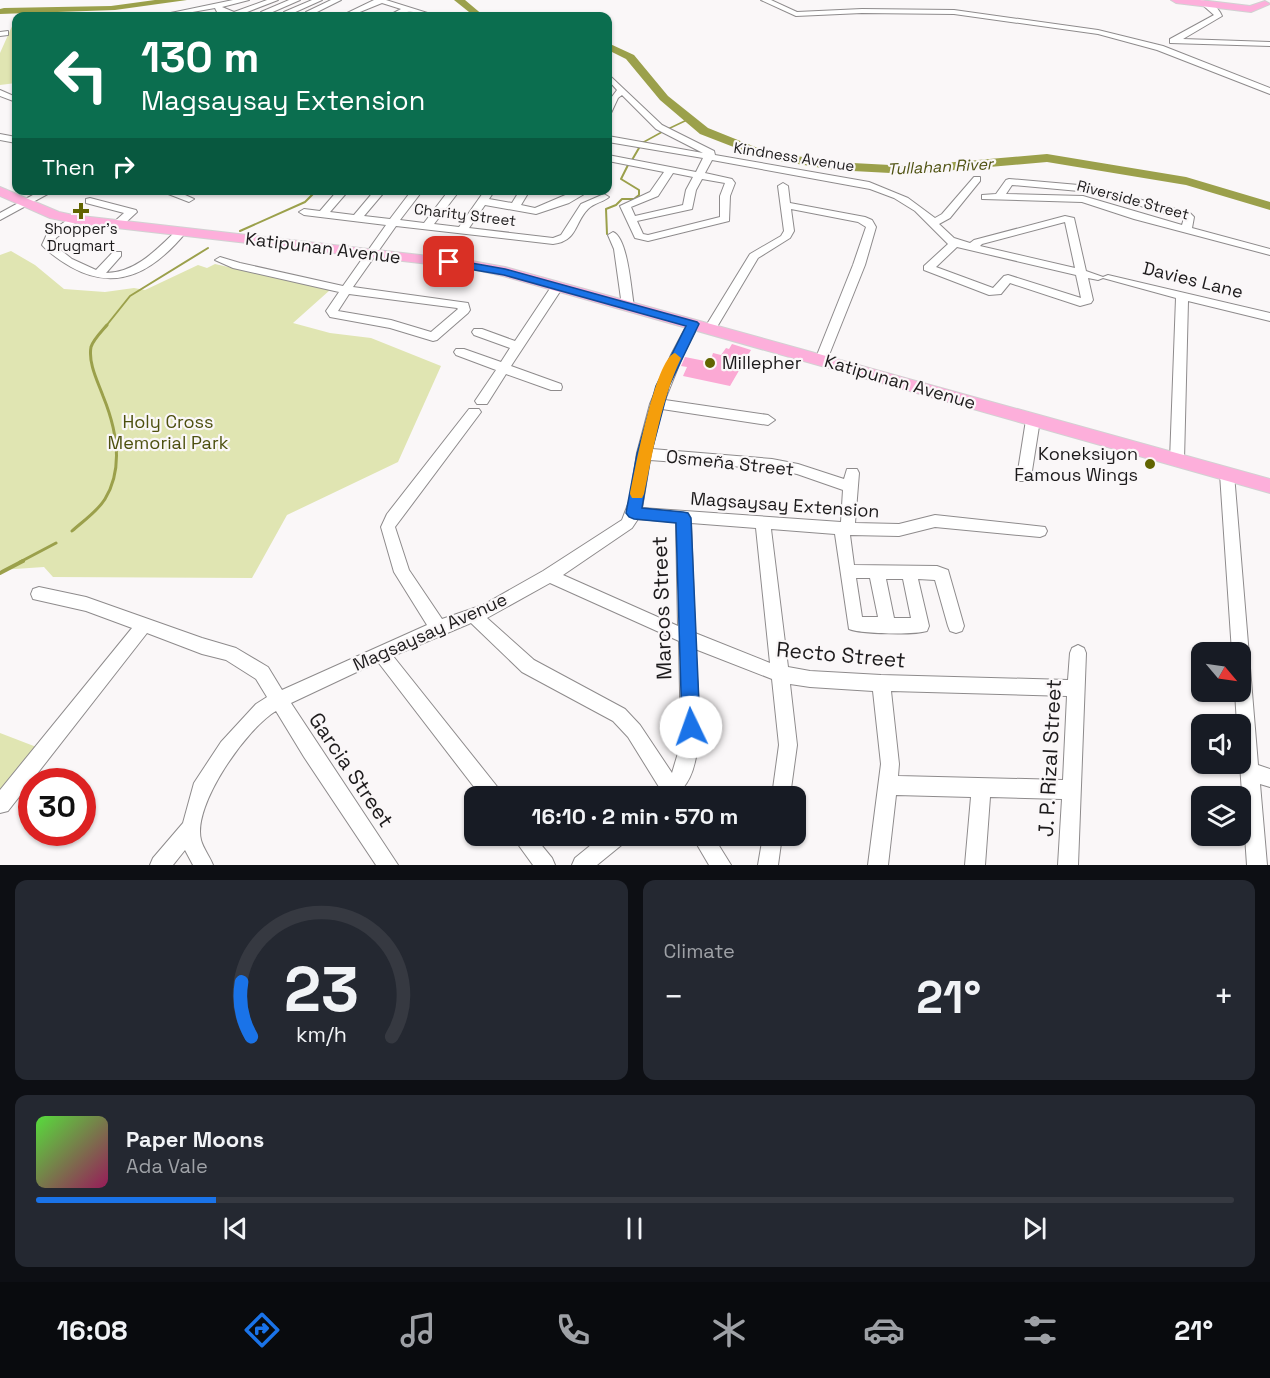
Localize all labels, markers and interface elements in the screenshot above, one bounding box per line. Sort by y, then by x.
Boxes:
text: 130 m [141,31,259,84]
icon: left [42,36,120,114]
text: Magsaysay Extension [141,83,425,118]
street label: Kindness Avenue [732,138,856,175]
icon: right [107,150,140,183]
text: Then [42,153,95,181]
water label: Tullahan River [887,153,995,180]
street label: Riverside Street [1075,175,1191,224]
street label: Charity Street [413,199,517,230]
marker: Shopper's Drugmart [74,204,88,218]
place label: Shopper's Drugmart [44,219,118,255]
street label: Katipunan Avenue [244,227,402,268]
pin [423,236,474,287]
icon: arrive [432,245,465,278]
street label: Davies Lane [1141,256,1246,303]
street label: Katipunan Avenue [822,349,978,414]
place label: Millepher [722,351,802,374]
marker: Millepher [703,356,717,370]
park label: Holy Cross Memorial Park [108,410,229,454]
place label: Koneksiyon Famous Wings [1014,442,1138,486]
street label: Osmeña Street [665,444,795,481]
marker: Koneksiyon Famous Wings [1143,457,1157,471]
street label: Magsaysay Extension [690,486,880,523]
street label: Marcos Street [645,536,678,680]
street label: Magsaysay Avenue [349,587,510,676]
street label: Recto Street [775,635,907,674]
north arrow [1191,642,1251,702]
map controls [1191,642,1251,846]
street label: J. P. Rizal Street [1032,679,1067,837]
position arrow [659,695,723,759]
street label: Garcia Street [303,707,400,832]
button: sound [1191,714,1251,774]
speed limit sign: 30 [18,768,96,846]
button: layers [1191,786,1251,846]
text: 16:10 · 2 min · 570 m [532,802,738,830]
text: Climate [664,938,735,964]
text: 23 [284,950,359,1029]
text: 21° [916,969,981,1026]
text: − [664,976,684,1018]
text: + [1214,976,1234,1018]
text: km/h [296,1021,347,1048]
text: Paper Moons [126,1125,264,1153]
text: Ada Vale [126,1153,208,1179]
icon: previous [219,1212,252,1245]
icon: pause [618,1212,651,1245]
icon: next [1018,1212,1051,1245]
icon: directions [241,1309,283,1351]
icon: music [397,1309,439,1351]
icon: phone [552,1309,594,1351]
icon: climate [708,1309,750,1351]
icon: car [863,1309,905,1351]
icon: filters [1019,1309,1061,1351]
text: 16:08 [57,1313,127,1348]
text: 21° [1174,1313,1213,1348]

